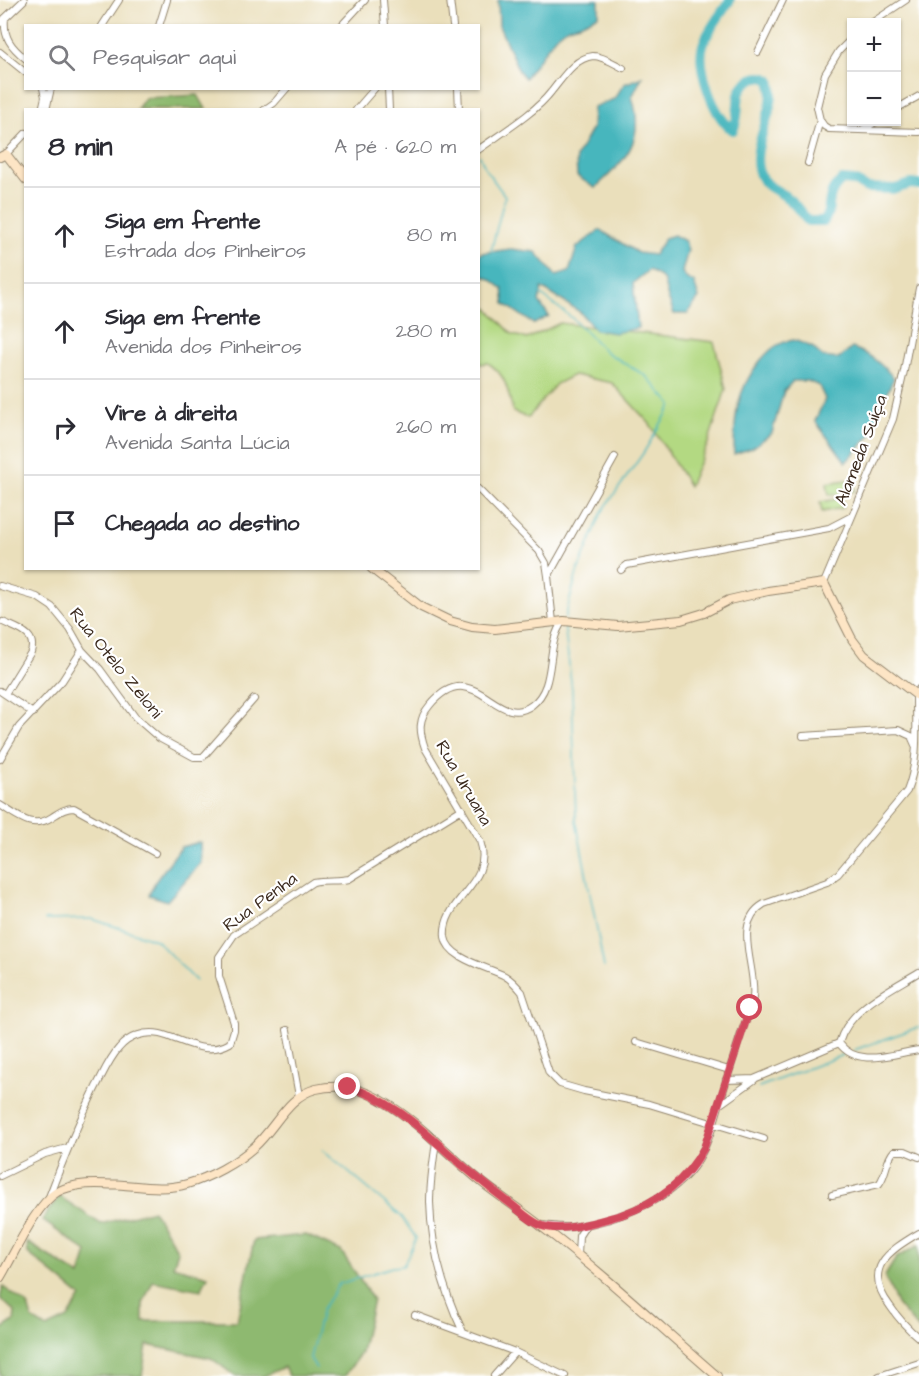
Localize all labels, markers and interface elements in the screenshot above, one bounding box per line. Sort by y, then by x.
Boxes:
map controls [847,18,901,126]
button: + [847,18,901,72]
search box [24,24,480,90]
icon: search [45,41,78,74]
text: Pesquisar aqui [93,42,236,73]
button: − [847,72,901,126]
text: 8 min [48,129,112,165]
text: A pé · 620 m [334,133,456,161]
text: Siga em frente [105,206,261,237]
icon: ahead [48,219,81,252]
text: 80 m [407,221,456,249]
text: Estrada dos Pinheiros [105,237,306,265]
text: Siga em frente [105,302,261,333]
icon: ahead [48,315,81,348]
text: 280 m [395,317,456,345]
text: Avenida dos Pinheiros [105,333,302,361]
street label: Alameda Suíça [828,391,894,509]
text: Vire à direita [105,398,237,429]
icon: right [48,411,81,444]
text: 260 m [396,413,456,441]
text: Avenida Santa Lúcia [105,429,290,457]
icon: arrive [48,507,81,540]
text: Chegada ao destino [105,508,299,539]
street label: Rua Otelo Zeloni [63,602,169,724]
street label: Rua Uruana [429,736,499,830]
street label: Rua Penha [218,866,302,938]
route start [736,994,762,1020]
route end [334,1073,360,1099]

